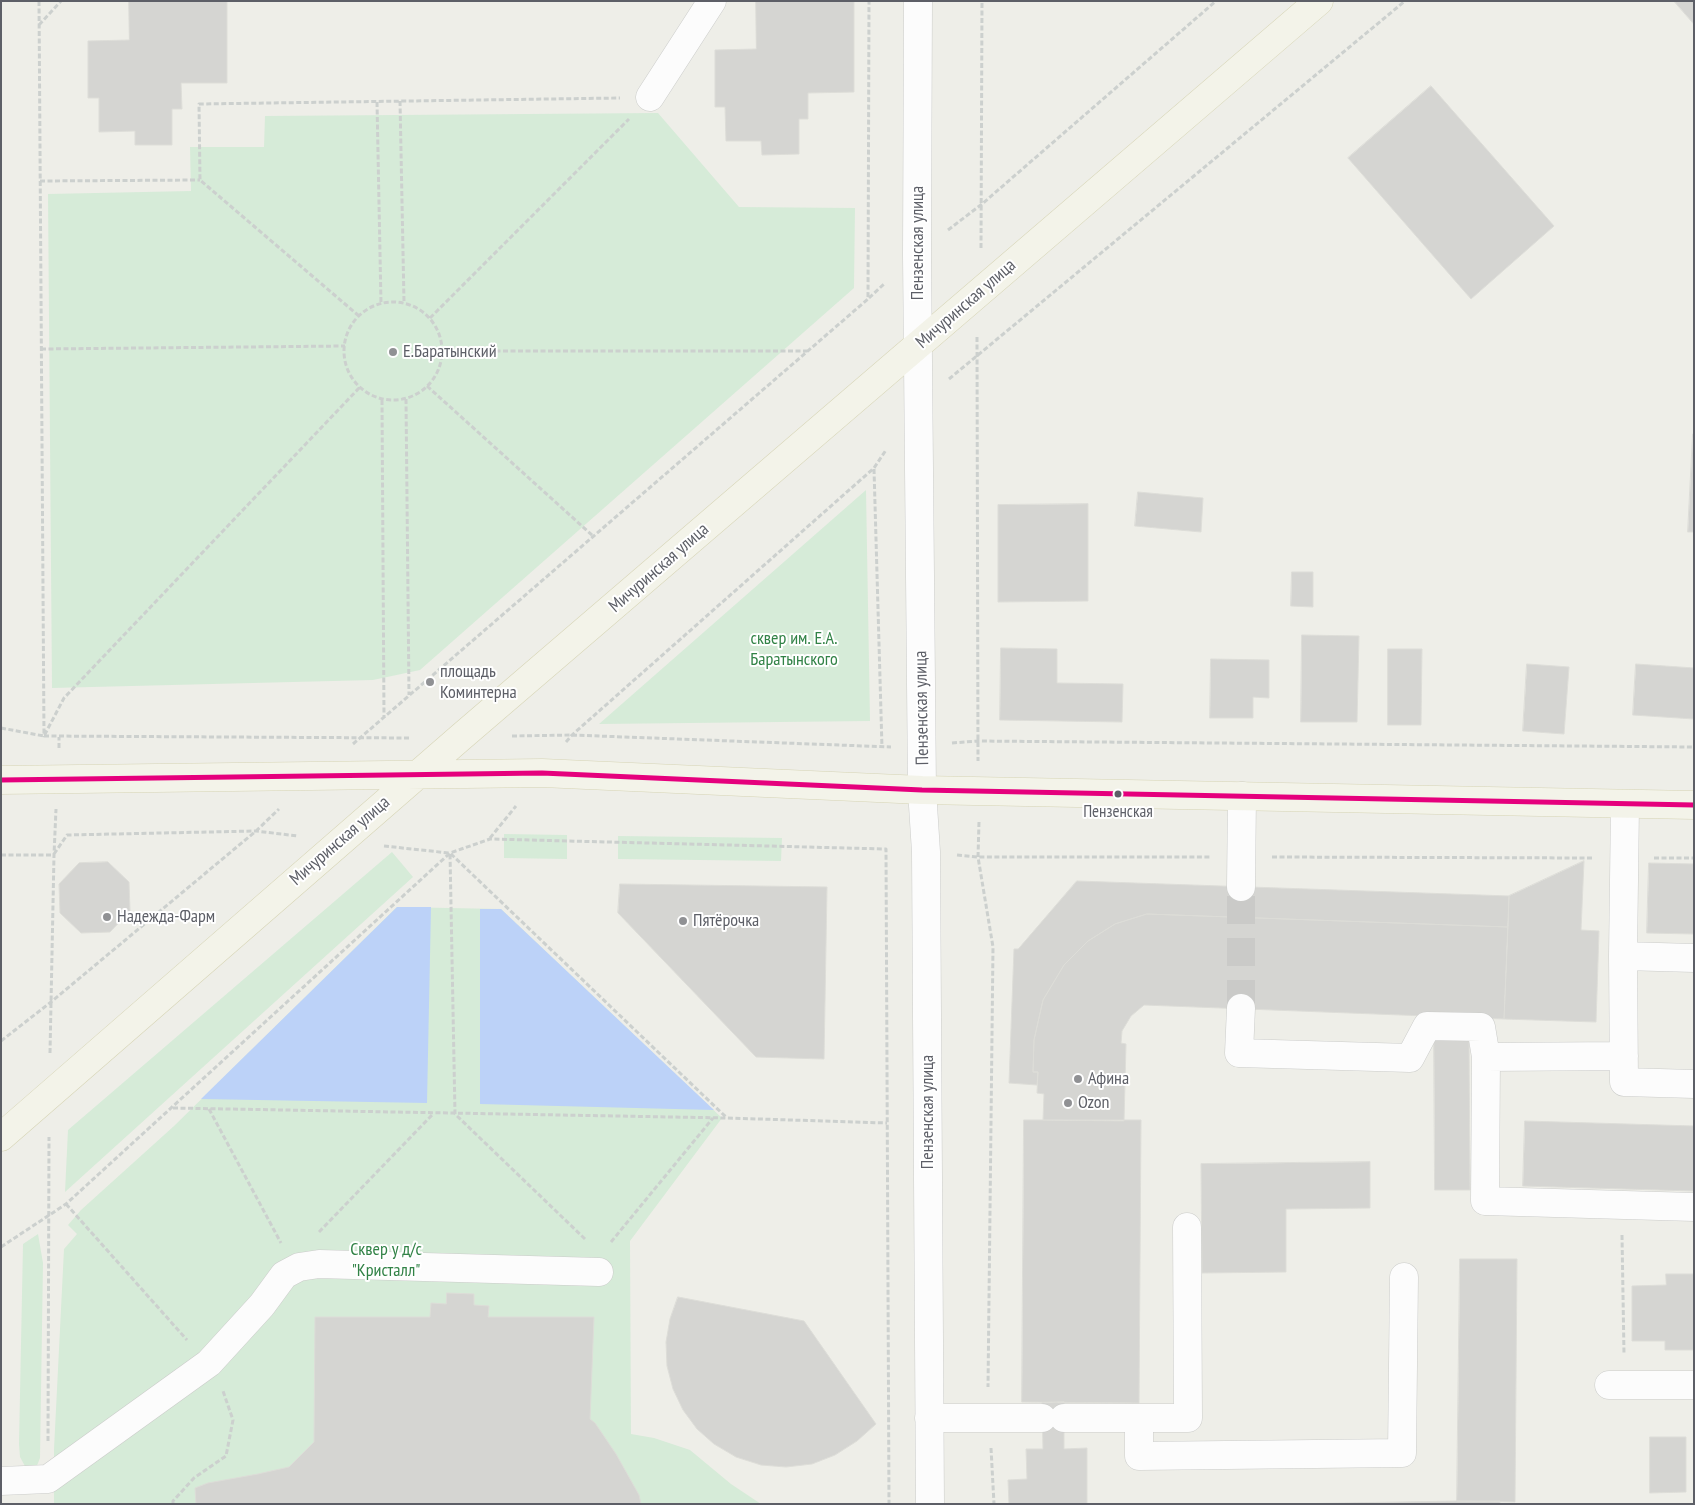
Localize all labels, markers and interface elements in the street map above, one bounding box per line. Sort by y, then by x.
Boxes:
street label: Пензенская улица [907,186,929,300]
street label: Мичуринская улица [912,255,1020,353]
place label: Е.Баратынский [403,341,497,363]
marker: Е.Баратынский [387,346,399,358]
street label: Мичуринская улица [605,519,713,617]
park label: сквер им. Е.А. Баратынского [750,628,838,670]
street label: Пензенская улица [910,651,934,765]
place label: площадь Коминтерна [440,661,517,704]
marker: площадь Коминтерна [424,676,436,688]
marker: Пензенская [1113,789,1123,799]
street label: Мичуринская улица [286,792,394,890]
place label: Пензенская [1083,802,1153,822]
place label: Надежда-Фарм [117,906,215,928]
place label: Пятёрочка [693,910,759,932]
marker: Надежда-Фарм [101,911,113,923]
marker: Пятёрочка [677,915,689,927]
street label: Пензенская улица [917,1055,939,1169]
place label: Афина [1088,1068,1129,1090]
marker: Афина [1072,1073,1084,1085]
place label: Ozon [1078,1092,1110,1114]
marker: Ozon [1062,1097,1074,1109]
park label: Сквер у д/с "Кристалл" [350,1239,422,1282]

